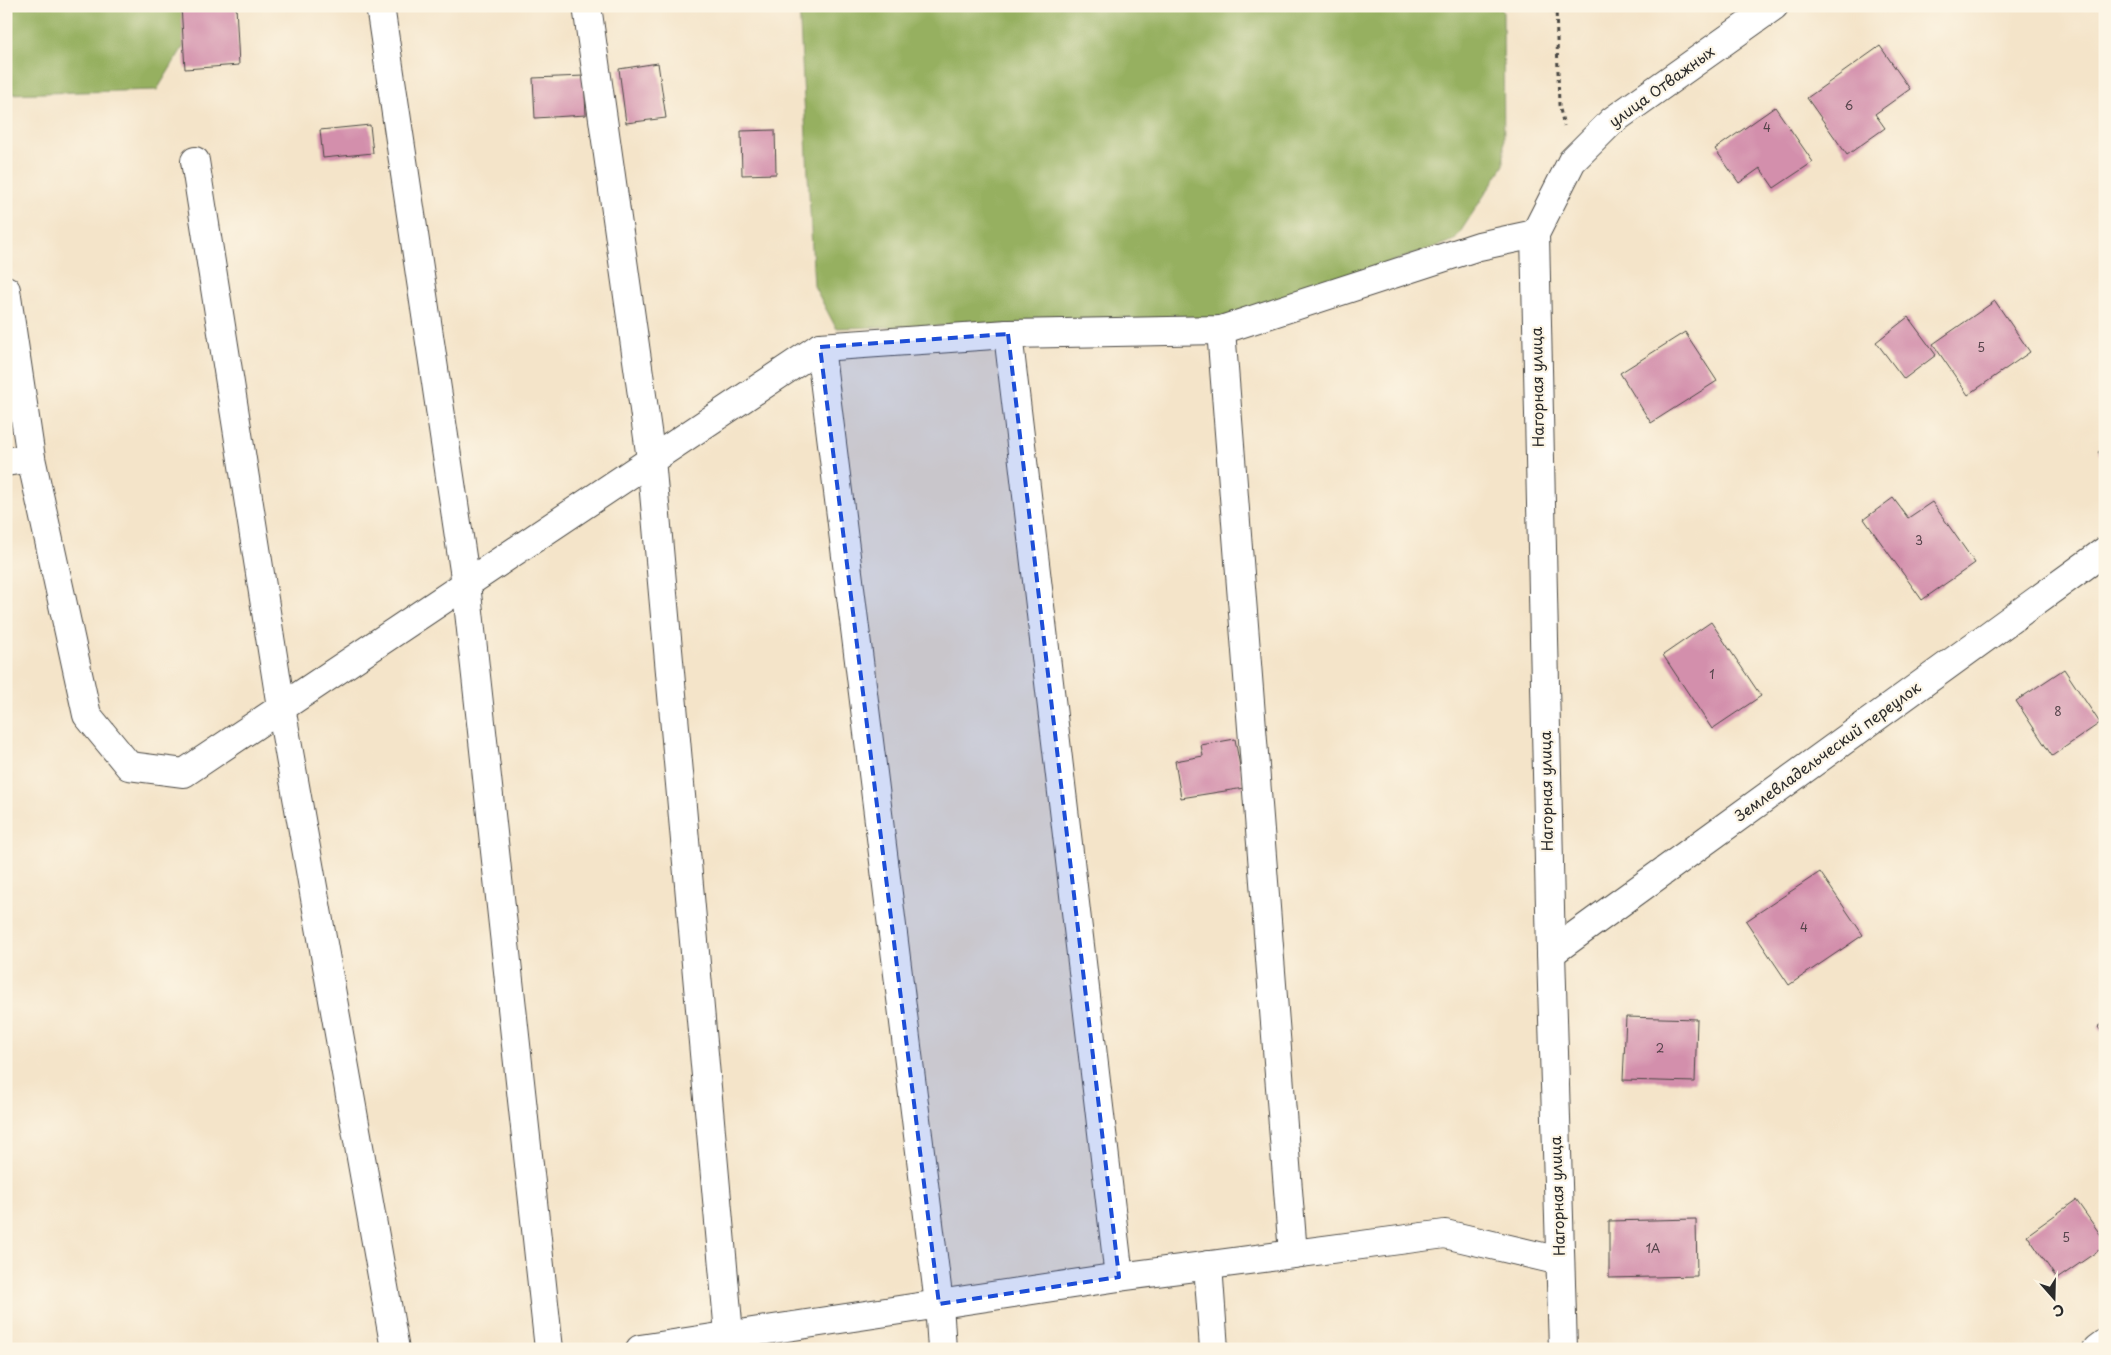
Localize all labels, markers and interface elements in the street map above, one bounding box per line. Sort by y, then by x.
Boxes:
street label: улица Отважных [1603,39,1719,132]
house number: 6 [1845,96,1853,114]
house number: 4 [1763,118,1771,136]
street label: Нагорная улица [1524,326,1549,447]
house number: 5 [1977,338,1985,356]
house number: 3 [1915,531,1923,549]
house number: 1 [1709,665,1715,683]
street label: Землевладельческий переулок [1729,675,1925,826]
house number: 8 [2054,702,2062,720]
street label: Нагорная улица [1533,730,1558,851]
house number: 4 [1800,918,1808,936]
house number: 2 [1656,1039,1664,1057]
street label: Нагорная улица [1543,1135,1570,1256]
house number: 5 [2062,1228,2070,1246]
house number: 1А [1646,1239,1660,1257]
north arrow [2028,1272,2078,1322]
text: С [2050,1299,2067,1322]

